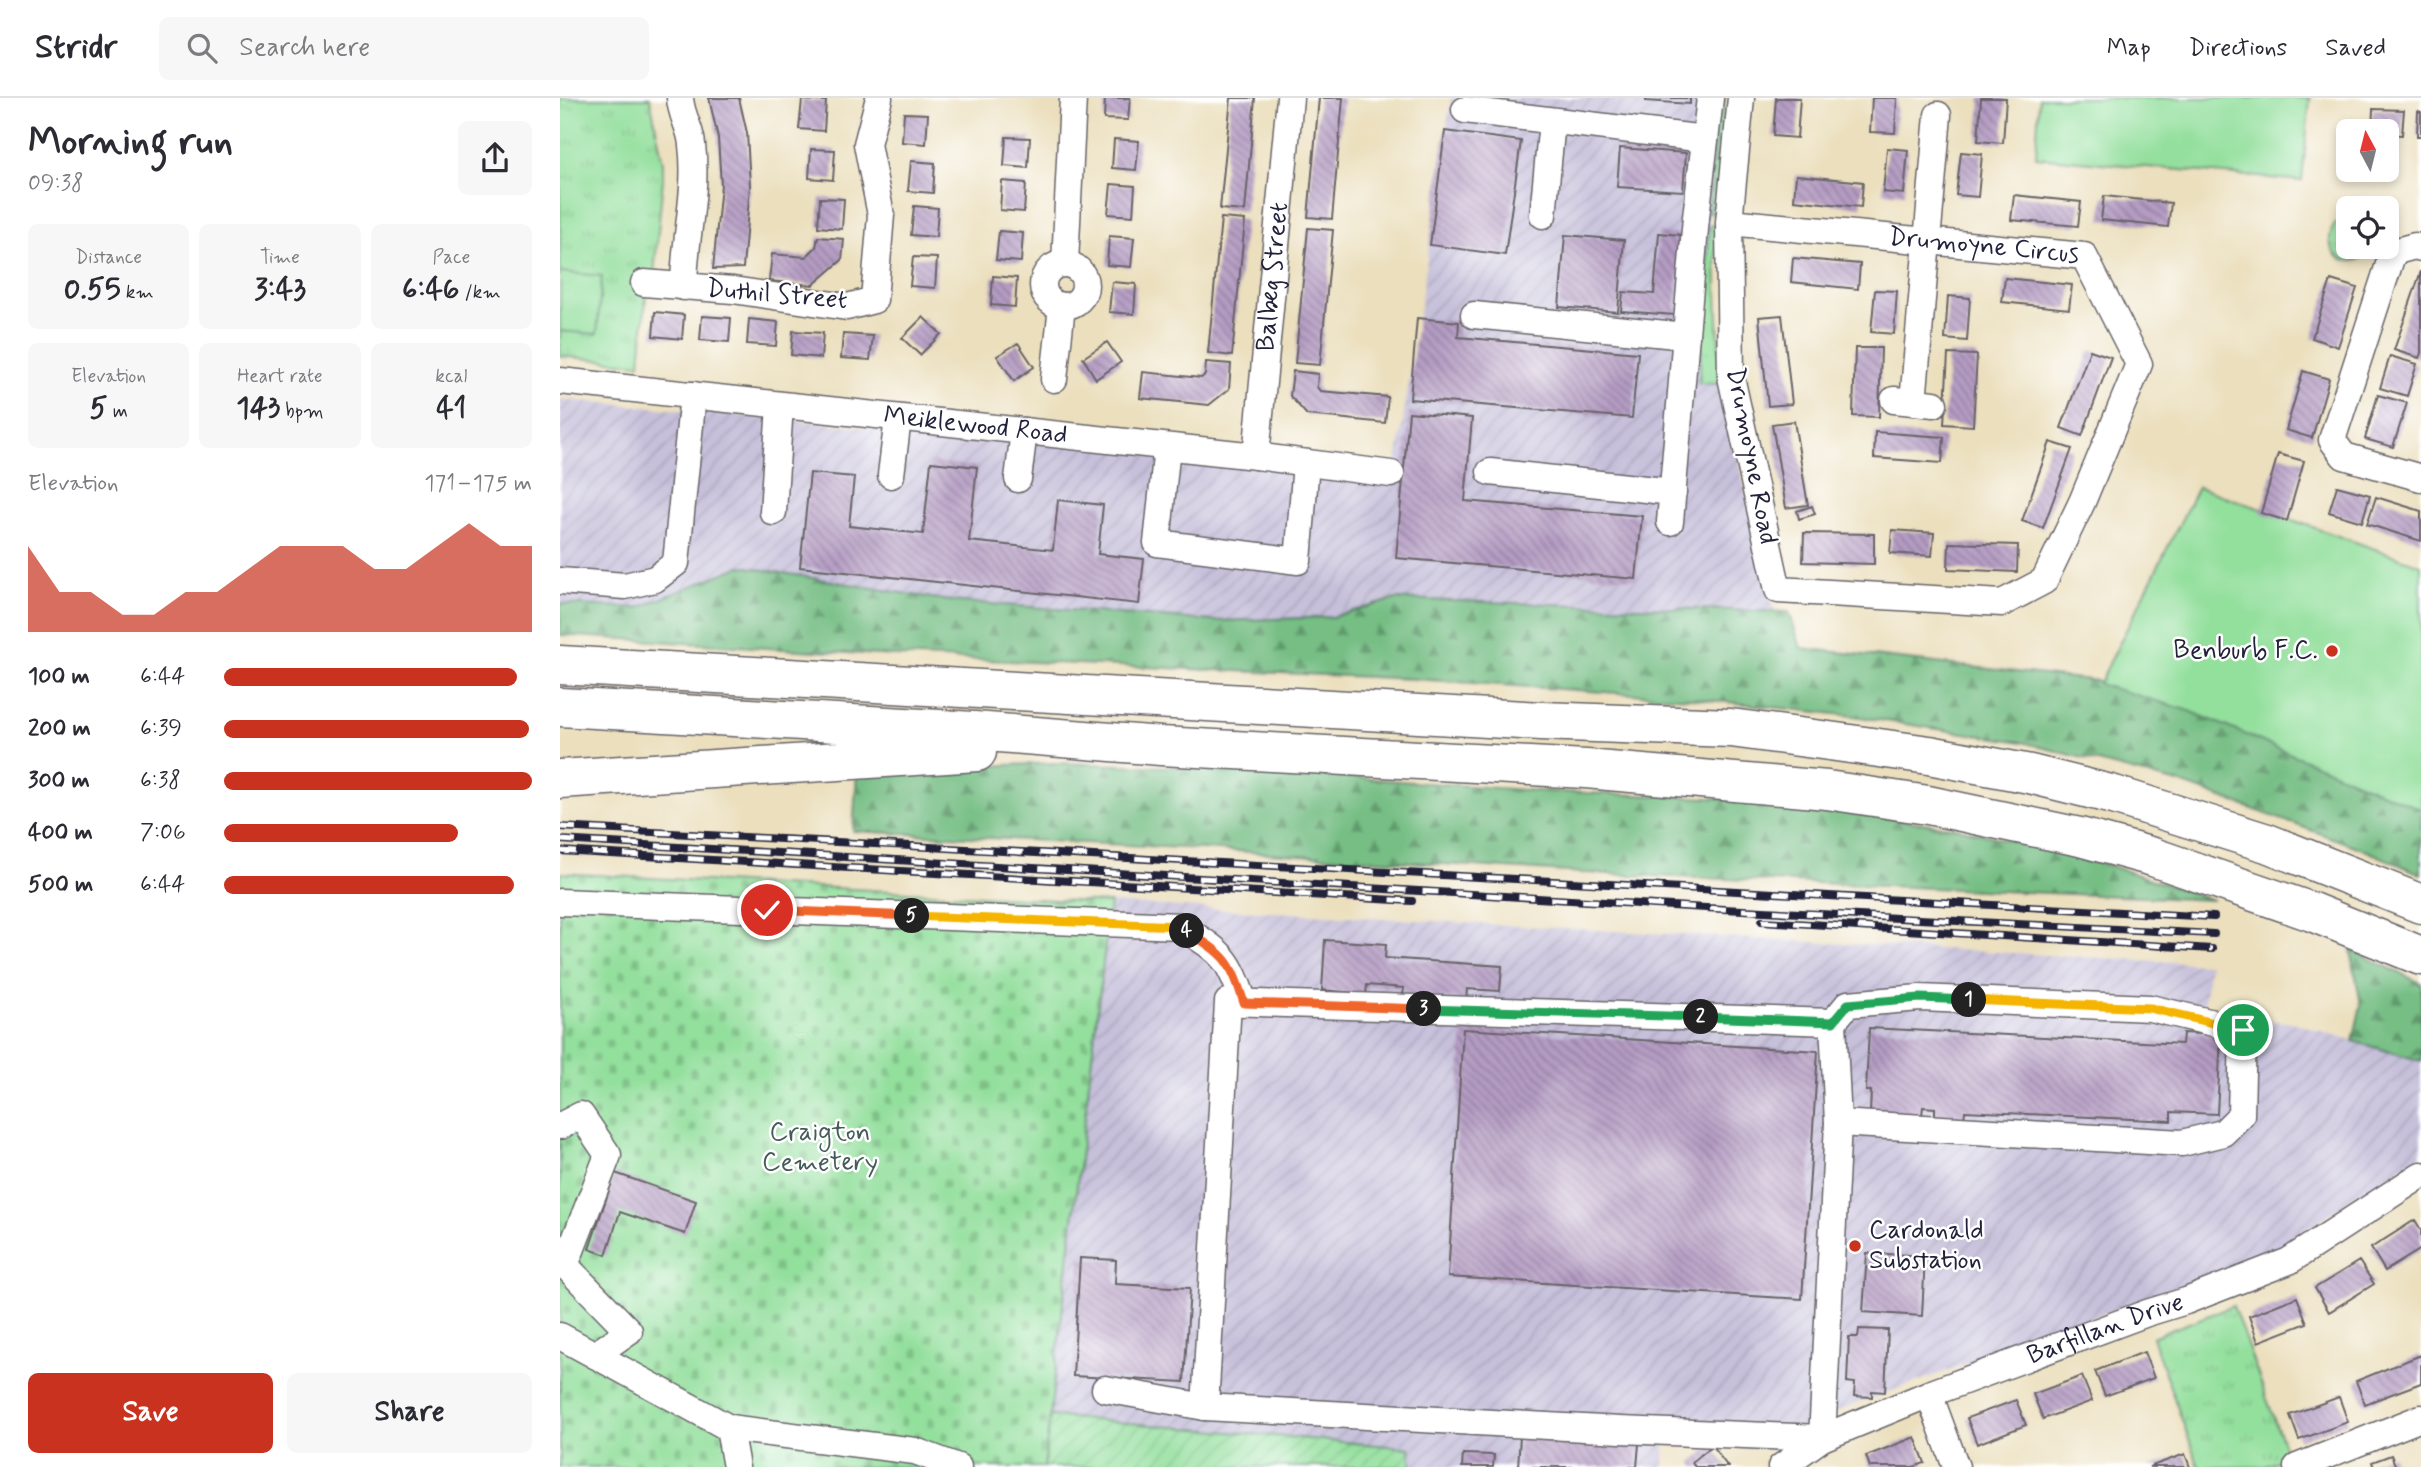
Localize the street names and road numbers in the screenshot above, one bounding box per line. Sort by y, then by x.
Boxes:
street label: Balbeg Street [1249,201,1297,353]
street label: Drumoyne Circus [1887,220,2081,272]
street label: Duthil Street [705,272,849,318]
street label: Drumoyne Road [1717,365,1785,547]
street label: Meiklewood Road [882,399,1069,453]
street label: Barfillan Drive [2022,1286,2188,1373]

